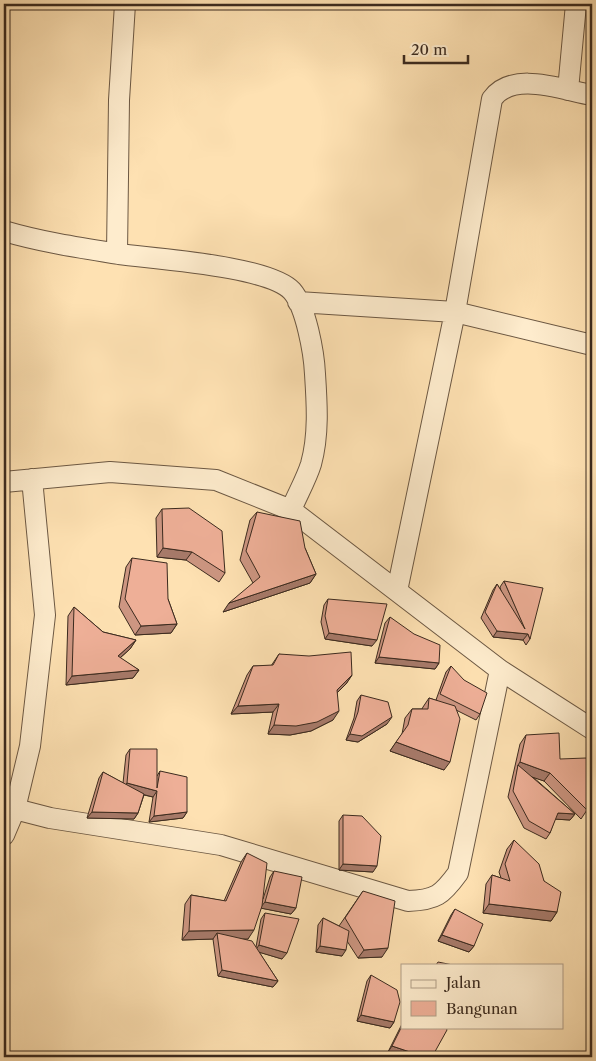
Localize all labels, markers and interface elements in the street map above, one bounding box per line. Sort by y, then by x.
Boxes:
scale bar [404,32,467,64]
text: 20 m [411,40,447,59]
legend [401,964,564,1028]
text: Jalan [444,973,481,992]
text: Bangunan [446,999,518,1018]

